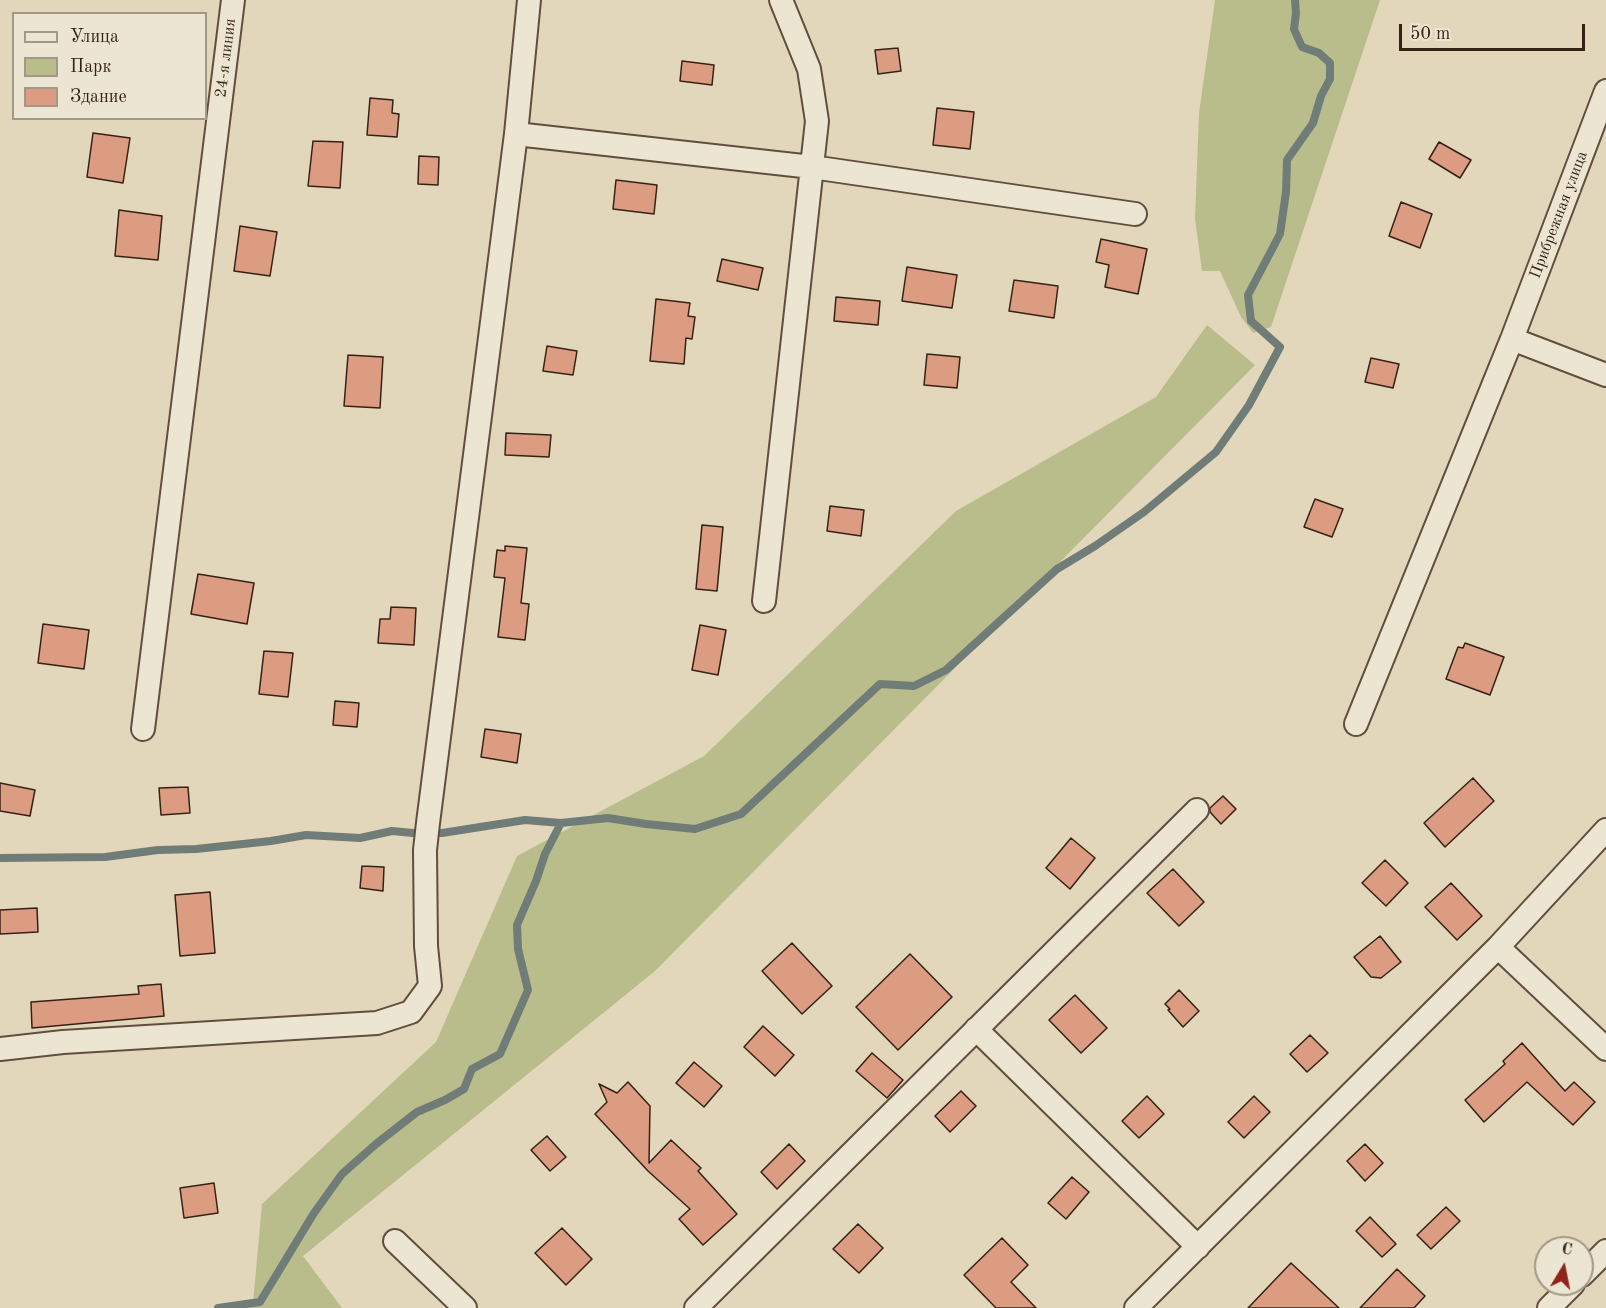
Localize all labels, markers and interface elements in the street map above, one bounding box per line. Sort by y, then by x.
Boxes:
legend [12,12,207,120]
scale bar [1402,12,1588,50]
street label: 24-я линия [212,17,240,99]
text: 50 m [1410,25,1450,43]
text: Улица [70,28,119,46]
text: Парк [70,58,111,76]
text: Здание [70,88,127,106]
street label: Прибрежная улица [1526,149,1592,281]
north arrow [1534,1236,1594,1296]
text: С [1560,1241,1573,1259]

